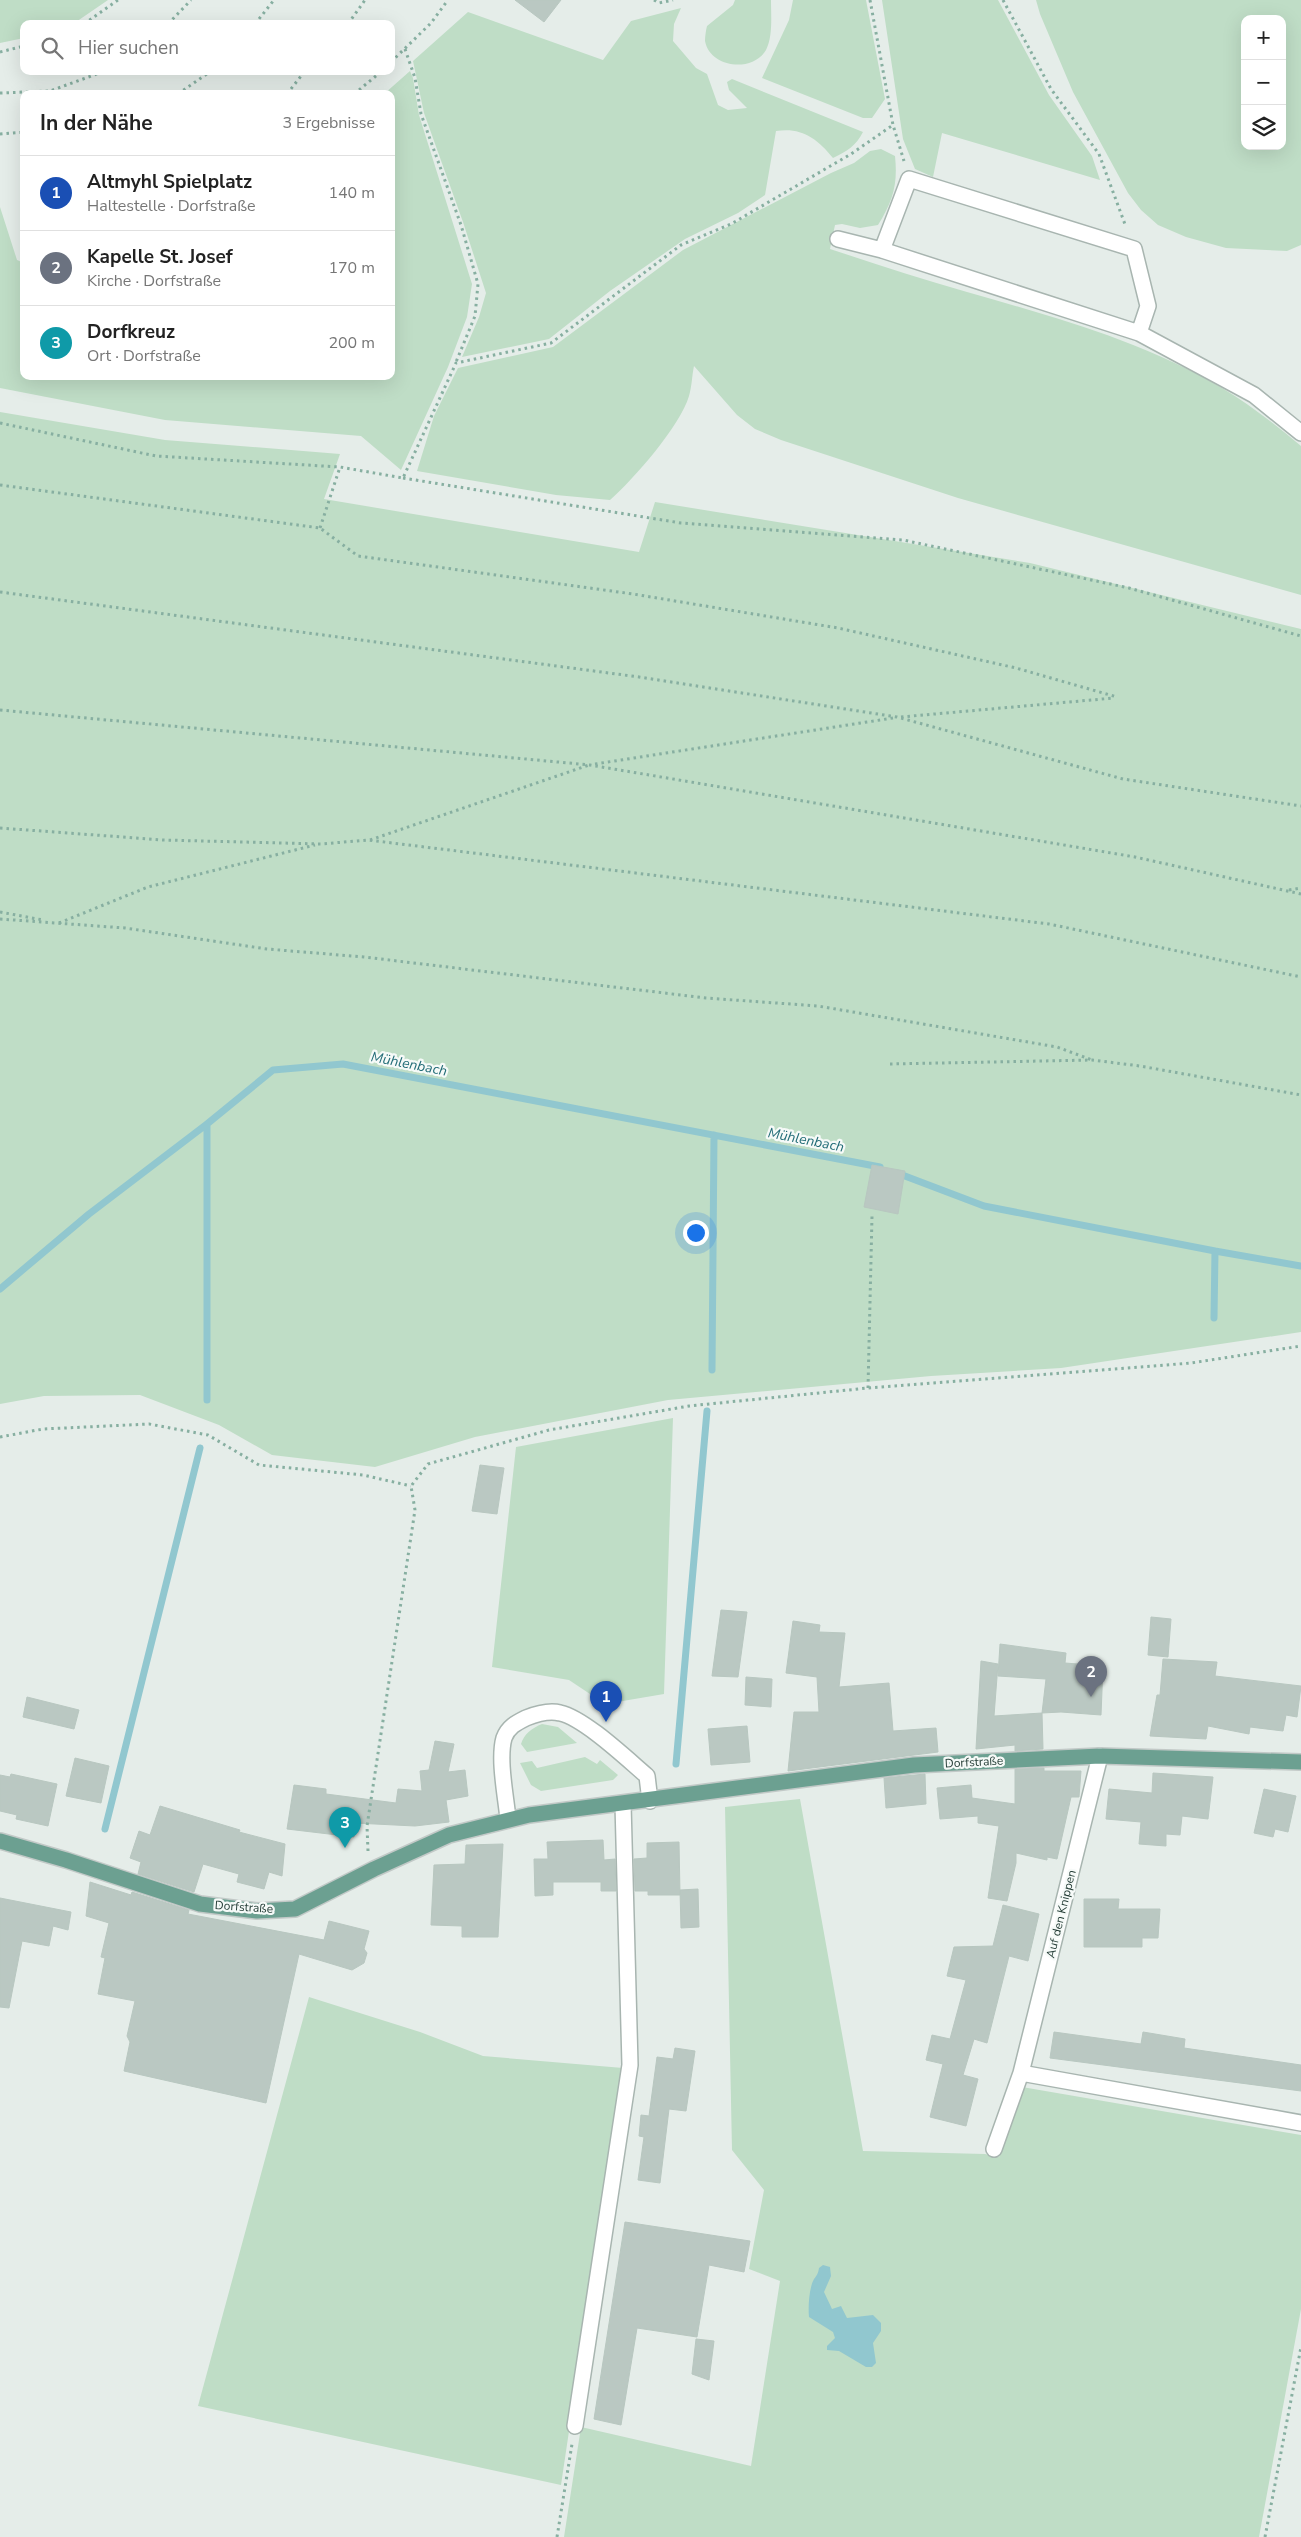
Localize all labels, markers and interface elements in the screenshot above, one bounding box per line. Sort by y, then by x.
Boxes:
map controls [1241,15,1286,150]
button: + [1241,15,1286,60]
search box [20,20,395,75]
icon: search [38,34,66,62]
text: Hier suchen [78,35,179,61]
button: − [1241,60,1286,105]
button: layers [1241,105,1286,150]
text: In der Nähe [40,109,153,137]
text: 3 Ergebnisse [282,112,375,134]
text: Altmyhl Spielplatz [87,169,252,195]
text: 1 [51,182,61,204]
text: 140 m [328,182,375,204]
text: Haltestelle · Dorfstraße [87,195,256,217]
text: Kapelle St. Josef [87,244,233,270]
text: 2 [51,257,61,279]
text: 170 m [328,257,375,279]
text: Kirche · Dorfstraße [87,270,221,292]
text: Dorfkreuz [87,319,175,345]
text: 3 [51,332,61,354]
text: 200 m [328,332,375,354]
text: Ort · Dorfstraße [87,345,201,367]
water label: Mühlenbach [369,1047,449,1081]
water label: Mühlenbach [766,1123,846,1157]
your location [683,1220,709,1246]
pin: 2 [1075,1656,1107,1697]
pin: 1 [590,1681,622,1722]
street label: Dorfstraße [944,1752,1004,1772]
pin: 3 [329,1807,361,1848]
street label: Auf den Knippen [1042,1868,1080,1960]
street label: Dorfstraße [214,1897,274,1917]

